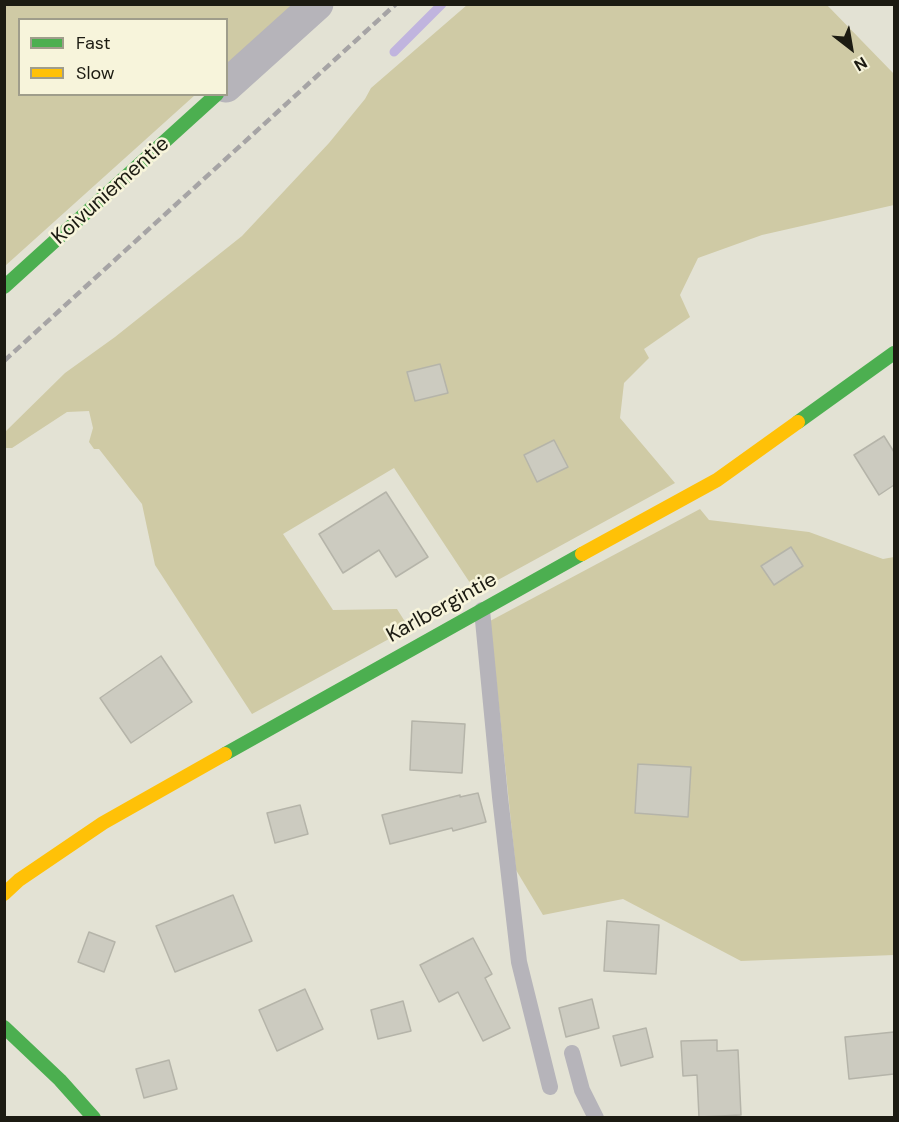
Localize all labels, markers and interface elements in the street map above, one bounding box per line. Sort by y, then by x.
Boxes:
legend [18,18,228,96]
north arrow [821,18,881,78]
text: Fast [76,31,111,55]
text: N [850,52,871,76]
text: Slow [76,61,115,85]
street label: Koivuniementie [47,132,175,250]
street label: Karlbergintie [382,567,502,649]

